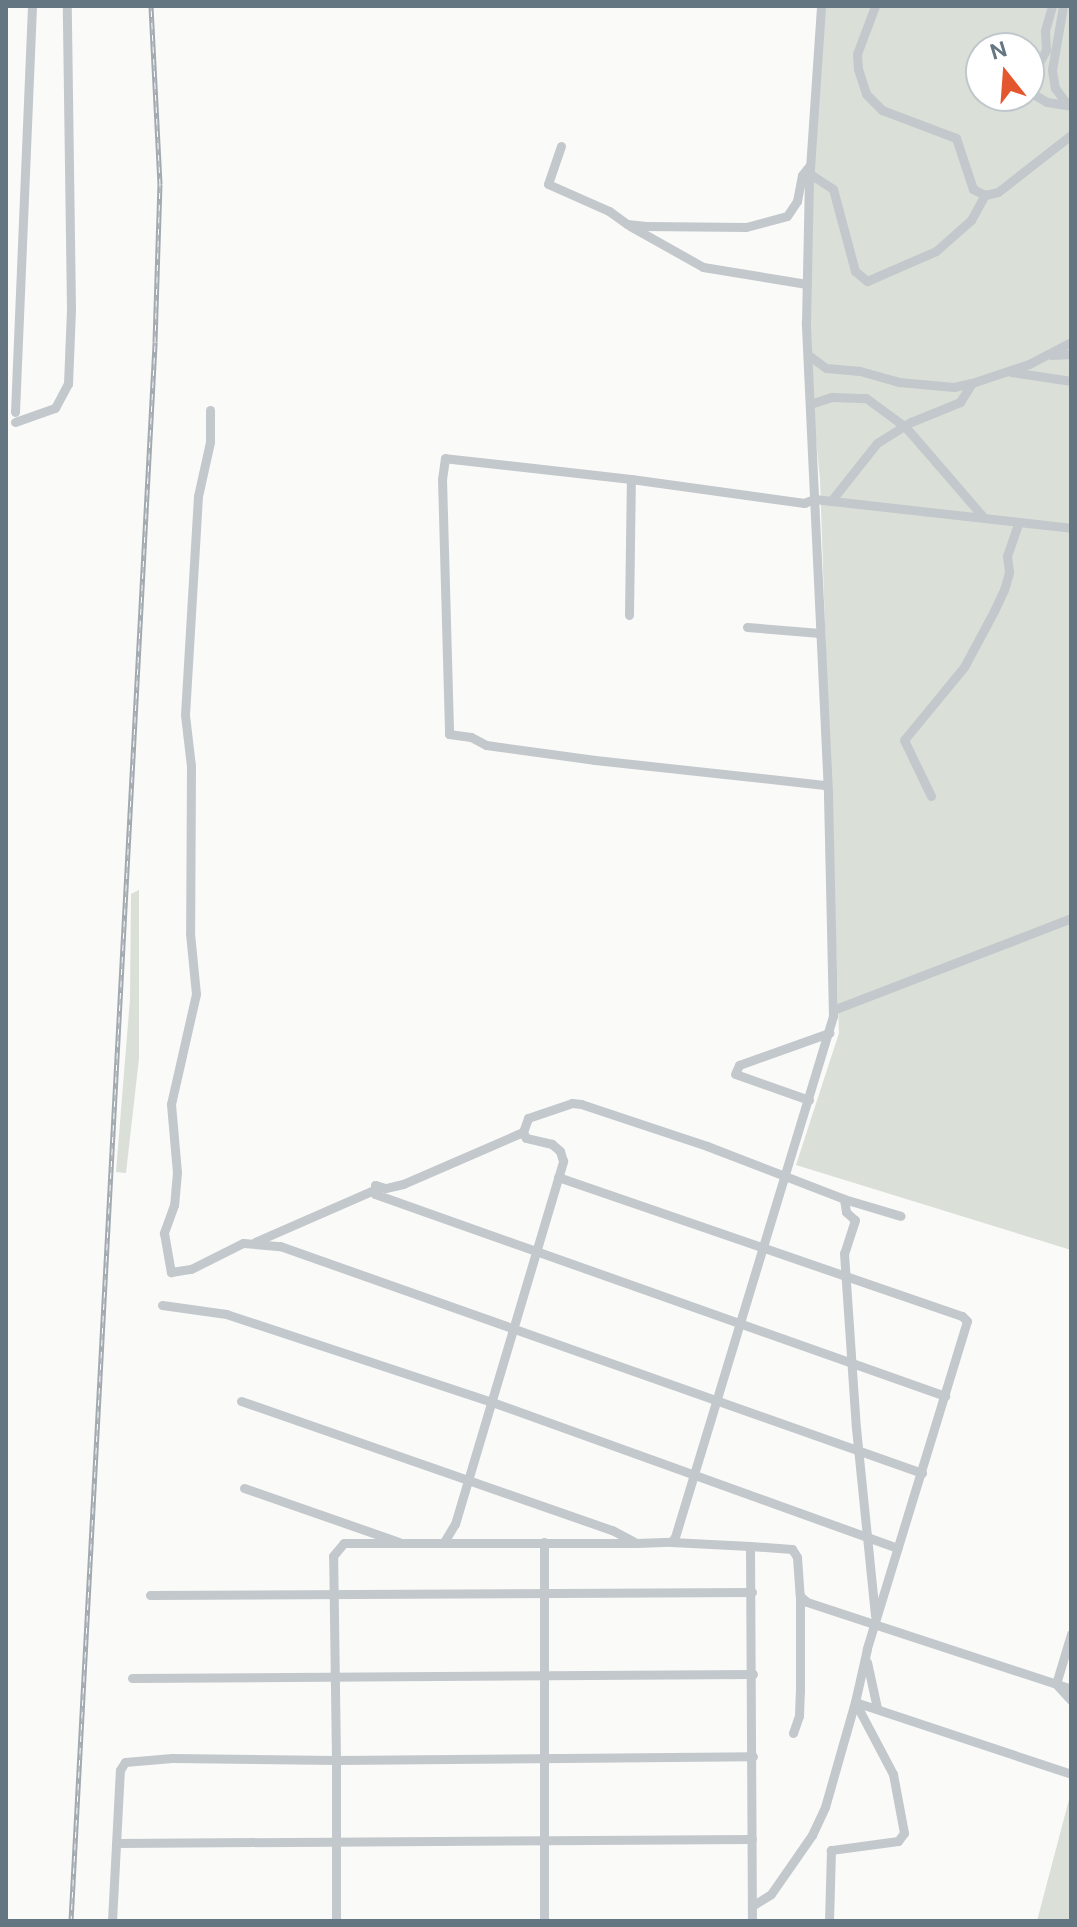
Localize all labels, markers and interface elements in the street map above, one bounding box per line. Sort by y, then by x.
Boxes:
north arrow [965,32,1045,112]
text: N [987,34,1010,67]

